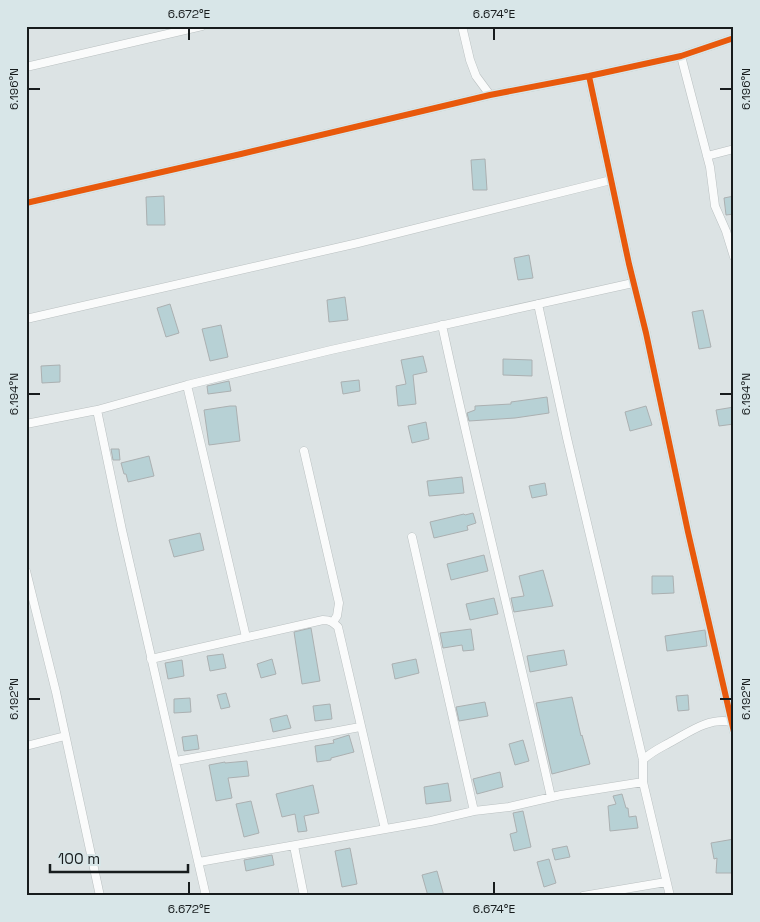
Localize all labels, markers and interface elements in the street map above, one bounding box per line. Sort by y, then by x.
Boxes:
text: 6.672°E [168,6,211,22]
text: 6.674°E [473,6,515,22]
text: 6.196°N [6,68,22,110]
text: 6.196°N [738,68,754,110]
text: 6.194°N [6,373,22,415]
text: 6.194°N [738,373,754,415]
text: 6.192°N [6,678,22,720]
text: 6.192°N [738,678,754,720]
scale bar [50,842,188,874]
text: 100 m [58,849,100,868]
text: 6.672°E [168,901,211,917]
text: 6.674°E [473,901,515,917]

